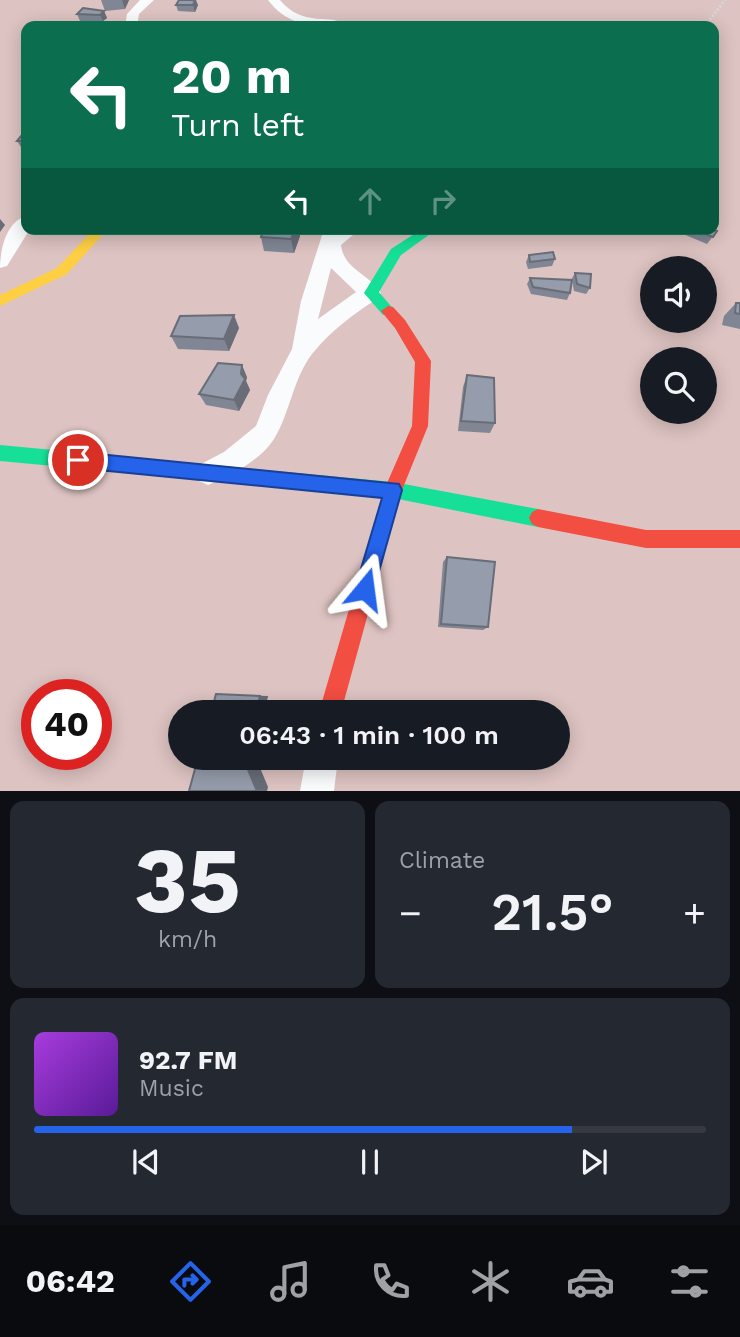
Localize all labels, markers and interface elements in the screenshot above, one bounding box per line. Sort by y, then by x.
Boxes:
text: 20 m [171,47,292,105]
icon: left [56,49,147,140]
text: Turn left [171,106,304,144]
icon: left [278,182,316,220]
icon: ahead [351,182,389,220]
icon: right [424,182,462,220]
map controls [640,256,717,424]
button: sound [640,256,717,333]
button: search [640,347,717,424]
pin [48,430,108,490]
icon: arrive [59,441,97,479]
position arrow [328,552,402,626]
speed limit sign: 40 [21,679,112,770]
text: 06:43 · 1 min · 100 m [239,720,499,750]
text: 35 [134,827,241,934]
text: Climate [399,847,485,874]
text: 21.5° [491,882,614,943]
text: − [399,891,422,935]
text: + [683,891,706,935]
text: km/h [158,926,217,953]
text: 92.7 FM [139,1045,237,1075]
text: Music [139,1075,204,1102]
icon: previous [127,1143,165,1181]
icon: pause [351,1143,389,1181]
icon: next [575,1143,613,1181]
icon: directions [166,1257,215,1306]
icon: music [266,1257,315,1306]
icon: phone [366,1257,415,1306]
icon: climate [466,1257,515,1306]
icon: car [566,1257,615,1306]
icon: filters [665,1257,714,1306]
text: 06:42 [25,1262,115,1300]

